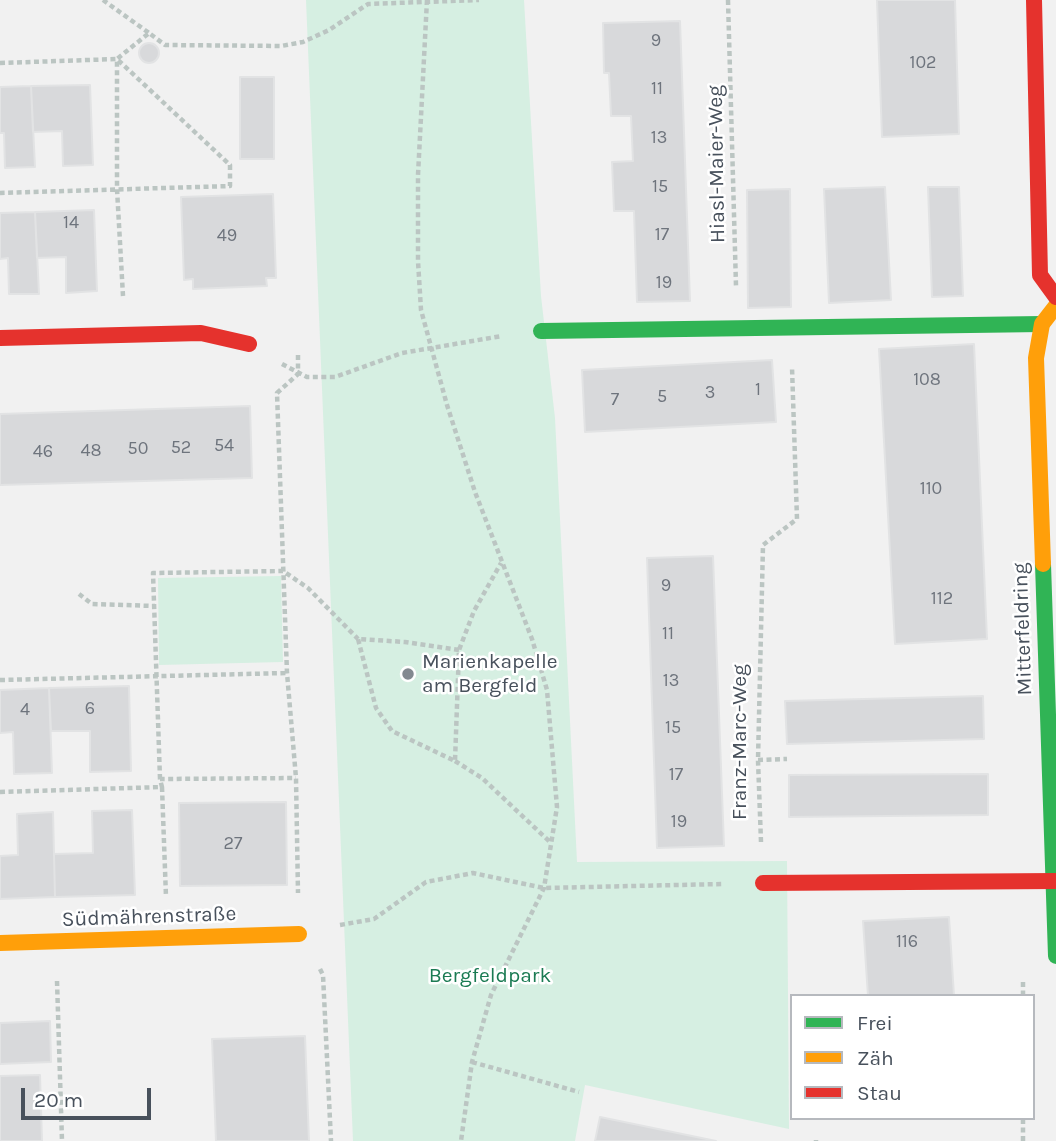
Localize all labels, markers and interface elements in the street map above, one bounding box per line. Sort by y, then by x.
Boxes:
house number: 9 [651,30,661,52]
house number: 102 [909,52,937,74]
house number: 11 [651,78,663,100]
street label: Hiasl-Maier-Weg [703,85,731,243]
house number: 13 [651,127,667,149]
house number: 15 [652,176,668,198]
house number: 14 [63,212,79,234]
house number: 17 [655,224,669,246]
house number: 49 [217,225,237,247]
house number: 19 [656,272,672,294]
house number: 108 [913,369,941,391]
house number: 1 [755,379,761,401]
house number: 3 [705,382,715,404]
house number: 5 [657,386,667,408]
house number: 7 [611,389,619,411]
house number: 54 [214,435,234,457]
house number: 52 [171,437,191,459]
house number: 50 [128,438,148,460]
house number: 48 [80,440,102,462]
house number: 46 [33,441,53,463]
house number: 110 [920,478,942,500]
street label: Mitterfeldring [1008,562,1038,696]
house number: 9 [661,575,671,597]
house number: 112 [931,588,953,610]
house number: 11 [662,623,674,645]
place label: Marienkapelle am Bergfeld [422,649,558,699]
street label: Franz-Marc-Weg [727,664,753,820]
marker: Marienkapelle am Bergfeld [400,666,416,682]
house number: 13 [663,670,679,692]
house number: 6 [85,698,95,720]
house number: 4 [20,699,30,721]
house number: 15 [665,717,681,739]
house number: 17 [669,764,683,786]
house number: 19 [671,811,687,833]
house number: 27 [224,833,242,855]
street label: Südmährenstraße [61,901,237,933]
house number: 116 [896,931,918,953]
park label: Bergfeldpark [429,963,551,989]
legend [790,994,1035,1120]
text: Frei [857,1011,893,1035]
text: Zäh [857,1046,894,1070]
scale bar [24,1074,154,1118]
text: Stau [857,1081,902,1105]
text: 20 m [34,1088,83,1112]

